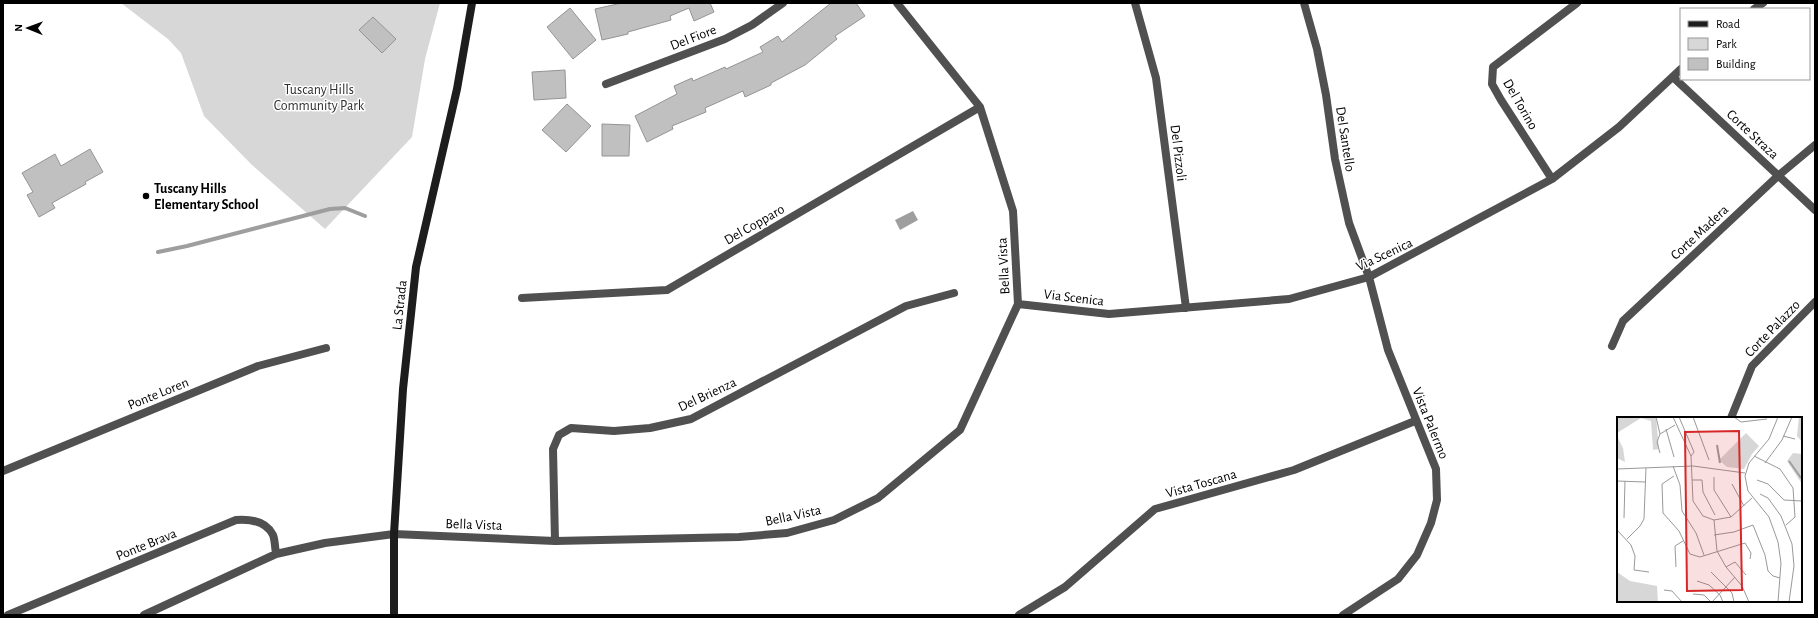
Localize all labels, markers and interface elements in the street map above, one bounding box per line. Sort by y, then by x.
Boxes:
north arrow [8,8,48,48]
legend [1680,8,1810,80]
text: Road [1716,18,1740,30]
street label: Del Fiore [668,23,718,53]
text: N [13,24,24,32]
text: Park [1716,38,1737,50]
text: Building [1716,58,1756,70]
street label: Del Torino [1500,77,1540,132]
park label: Tuscany Hills Community Park [274,83,365,113]
street label: Del Santello [1333,106,1357,173]
street label: Corte Straza [1724,107,1781,163]
street label: Del Pizzoli [1168,124,1188,182]
place label: Tuscany Hills Elementary School [154,182,259,212]
marker: Tuscany Hills Elementary School [141,191,151,201]
street label: Del Copparo [722,202,787,248]
street label: Corte Madera [1668,202,1732,263]
street label: Via Scenica [1354,236,1415,274]
street label: Bella Vista [995,237,1012,295]
street label: La Strada [390,279,410,331]
street label: Via Scenica [1043,287,1105,309]
street label: Corte Palazzo [1742,298,1803,360]
street label: Ponte Loren [126,375,191,412]
street label: Del Brienza [676,375,739,414]
street label: Vista Palermo [1409,386,1451,461]
inset map [1617,417,1802,602]
street label: Vista Toscana [1164,467,1239,501]
street label: Bella Vista [764,503,823,529]
street label: Bella Vista [445,517,503,533]
street label: Ponte Brava [114,526,179,563]

